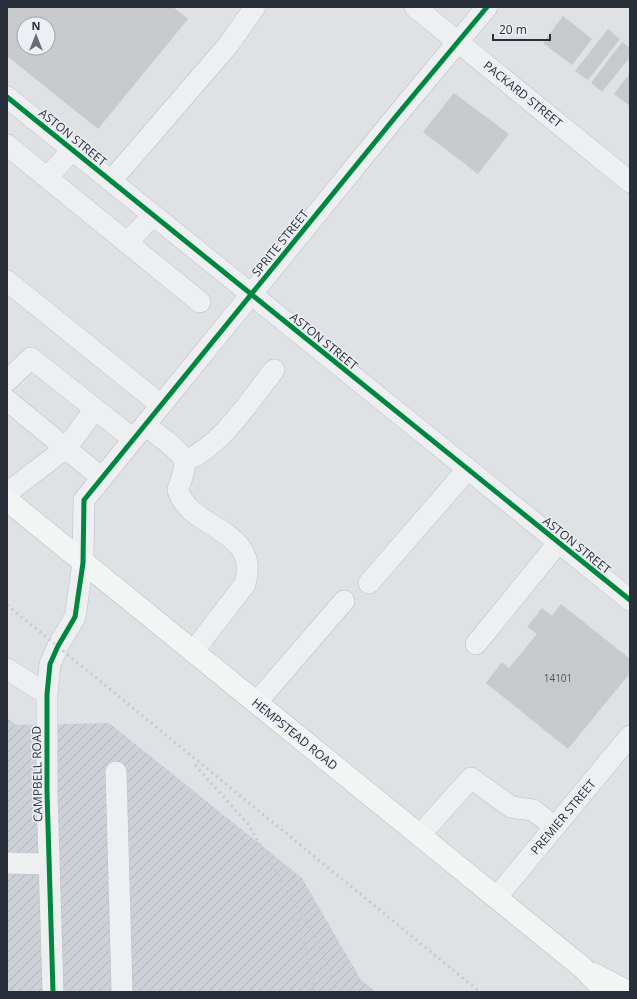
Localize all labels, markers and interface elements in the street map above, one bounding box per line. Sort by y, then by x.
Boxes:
north arrow [16,16,56,56]
scale bar [493,16,550,42]
text: N [32,18,40,33]
text: 20 m [499,21,527,38]
street label: PACKARD STREET [480,57,566,131]
street label: ASTON STREET [35,104,111,170]
street label: SPRITE STREET [248,206,312,280]
street label: ASTON STREET [286,308,362,374]
street label: ASTON STREET [539,512,615,578]
house number: 14101 [544,671,572,685]
street label: HEMPSTEAD ROAD [249,694,341,774]
street label: CAMPBELL ROAD [28,726,46,822]
street label: PREMIER STREET [527,776,600,858]

